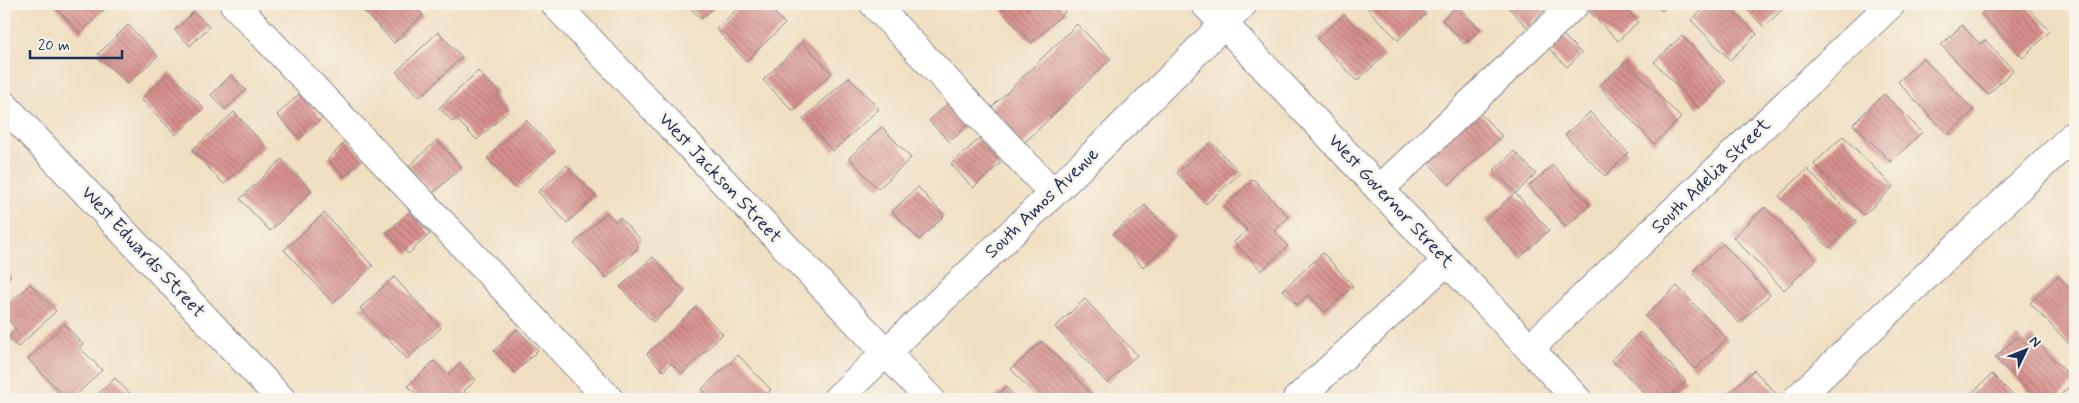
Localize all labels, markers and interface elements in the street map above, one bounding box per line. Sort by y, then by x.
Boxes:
scale bar [30,28,122,60]
text: 20 m [38,36,70,56]
street label: West Jackson Street [653,107,787,249]
street label: South Adelia Street [1646,113,1776,239]
street label: West Governor Street [1322,129,1460,273]
street label: South Amos Avenue [979,142,1105,264]
street label: West Edwards Street [75,181,211,323]
north arrow [2002,326,2052,376]
text: N [2025,332,2045,351]

